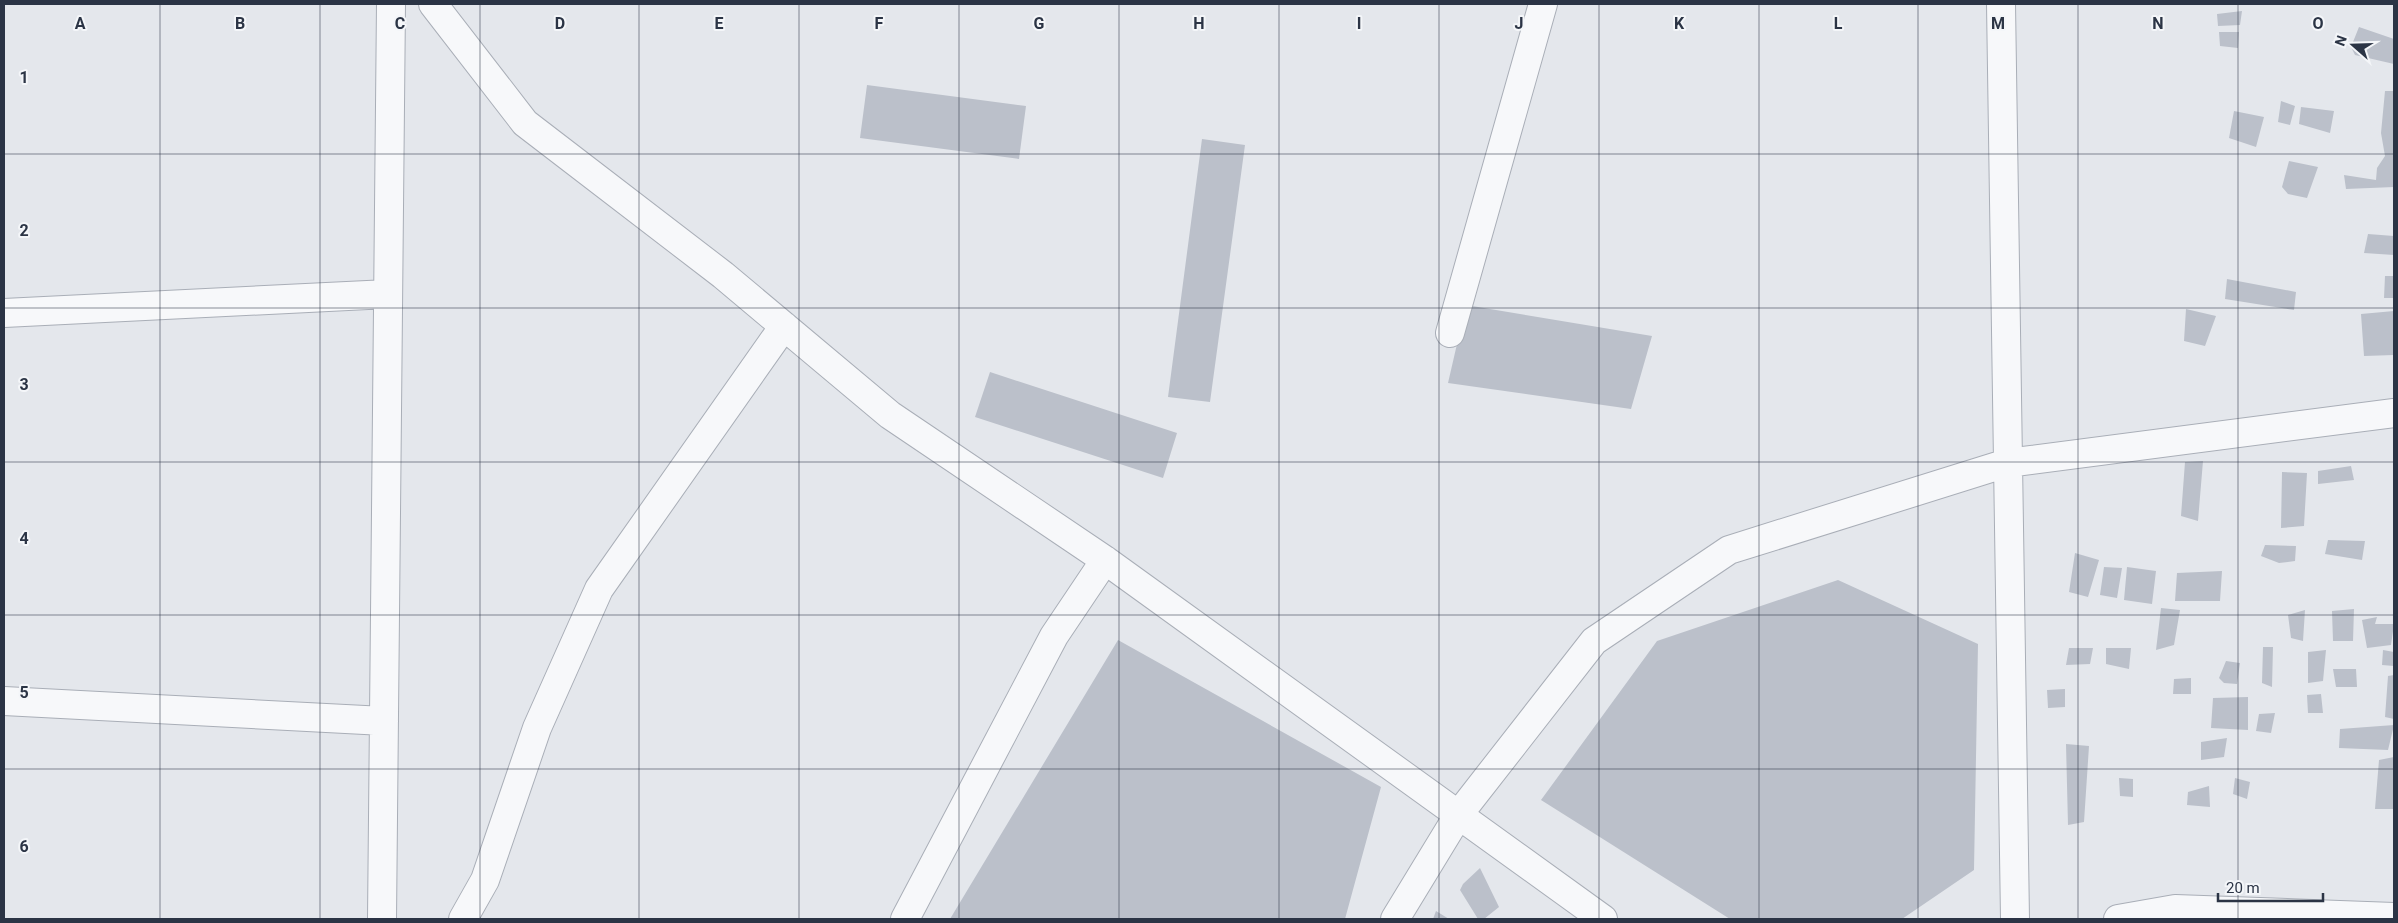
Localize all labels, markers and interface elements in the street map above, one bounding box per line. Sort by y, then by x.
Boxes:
text: A [75,14,86,33]
text: B [235,14,245,33]
text: C [395,14,405,33]
text: D [555,14,565,33]
text: E [715,14,724,33]
text: F [875,14,884,33]
text: G [1034,14,1045,33]
text: H [1193,14,1205,33]
text: I [1357,14,1361,33]
text: J [1515,14,1523,33]
text: K [1674,14,1685,33]
text: L [1834,14,1843,33]
text: M [1991,14,2005,33]
text: N [2152,14,2164,33]
text: O [2312,14,2324,33]
north arrow [2328,20,2378,70]
text: N [2332,33,2350,48]
text: 1 [19,68,29,87]
text: 2 [19,221,29,240]
text: 3 [19,375,29,394]
text: 4 [19,529,29,548]
text: 5 [19,683,29,702]
text: 6 [19,837,29,856]
scale bar [2218,870,2323,902]
text: 20 m [2226,879,2260,897]

